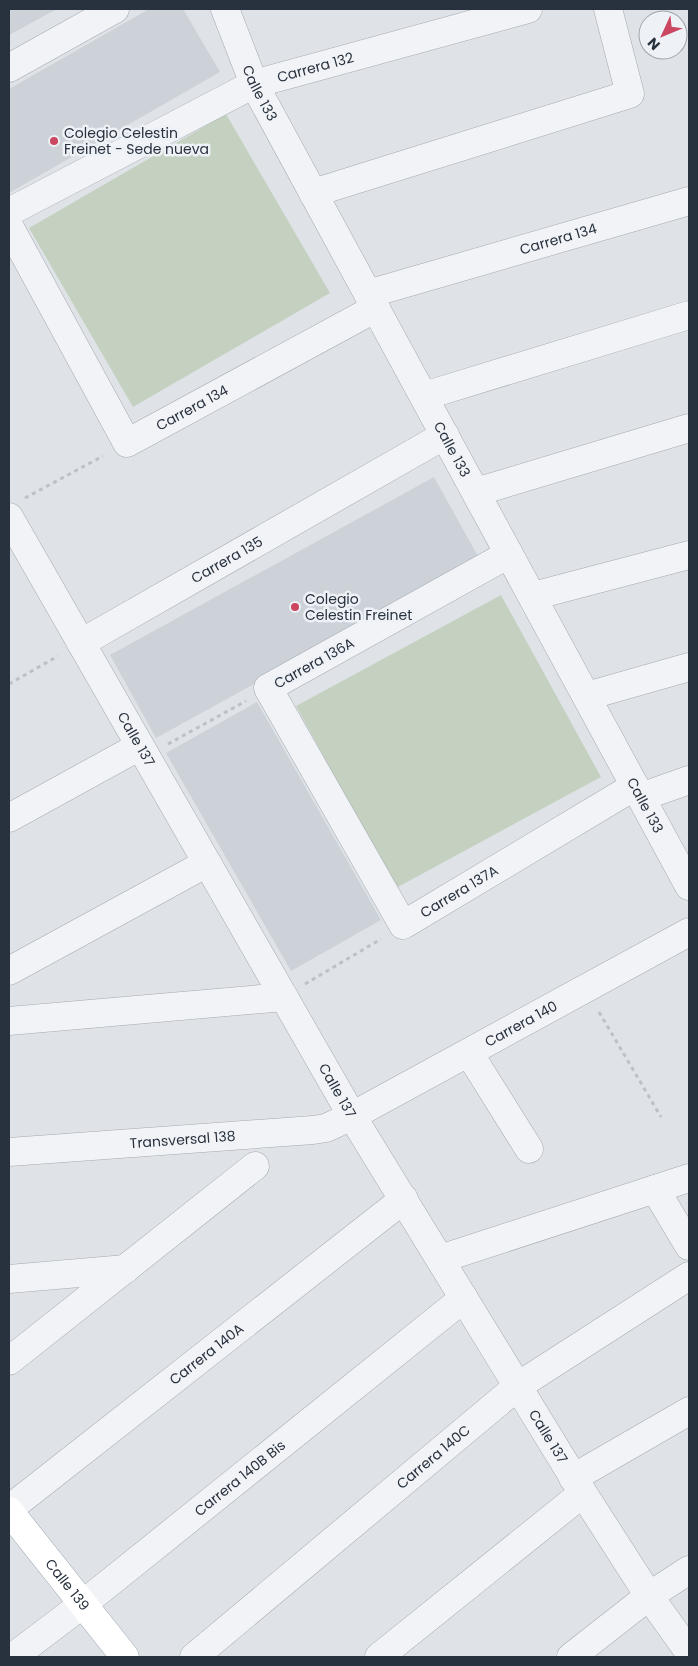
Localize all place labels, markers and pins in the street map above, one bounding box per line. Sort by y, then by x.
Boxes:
place label: Colegio Celestin Freinet - Sede nueva [64,123,209,159]
marker: Colegio Celestin Freinet - Sede nueva [48,135,60,147]
place label: Colegio Celestin Freinet [305,589,412,625]
marker: Colegio Celestin Freinet [289,601,301,613]

